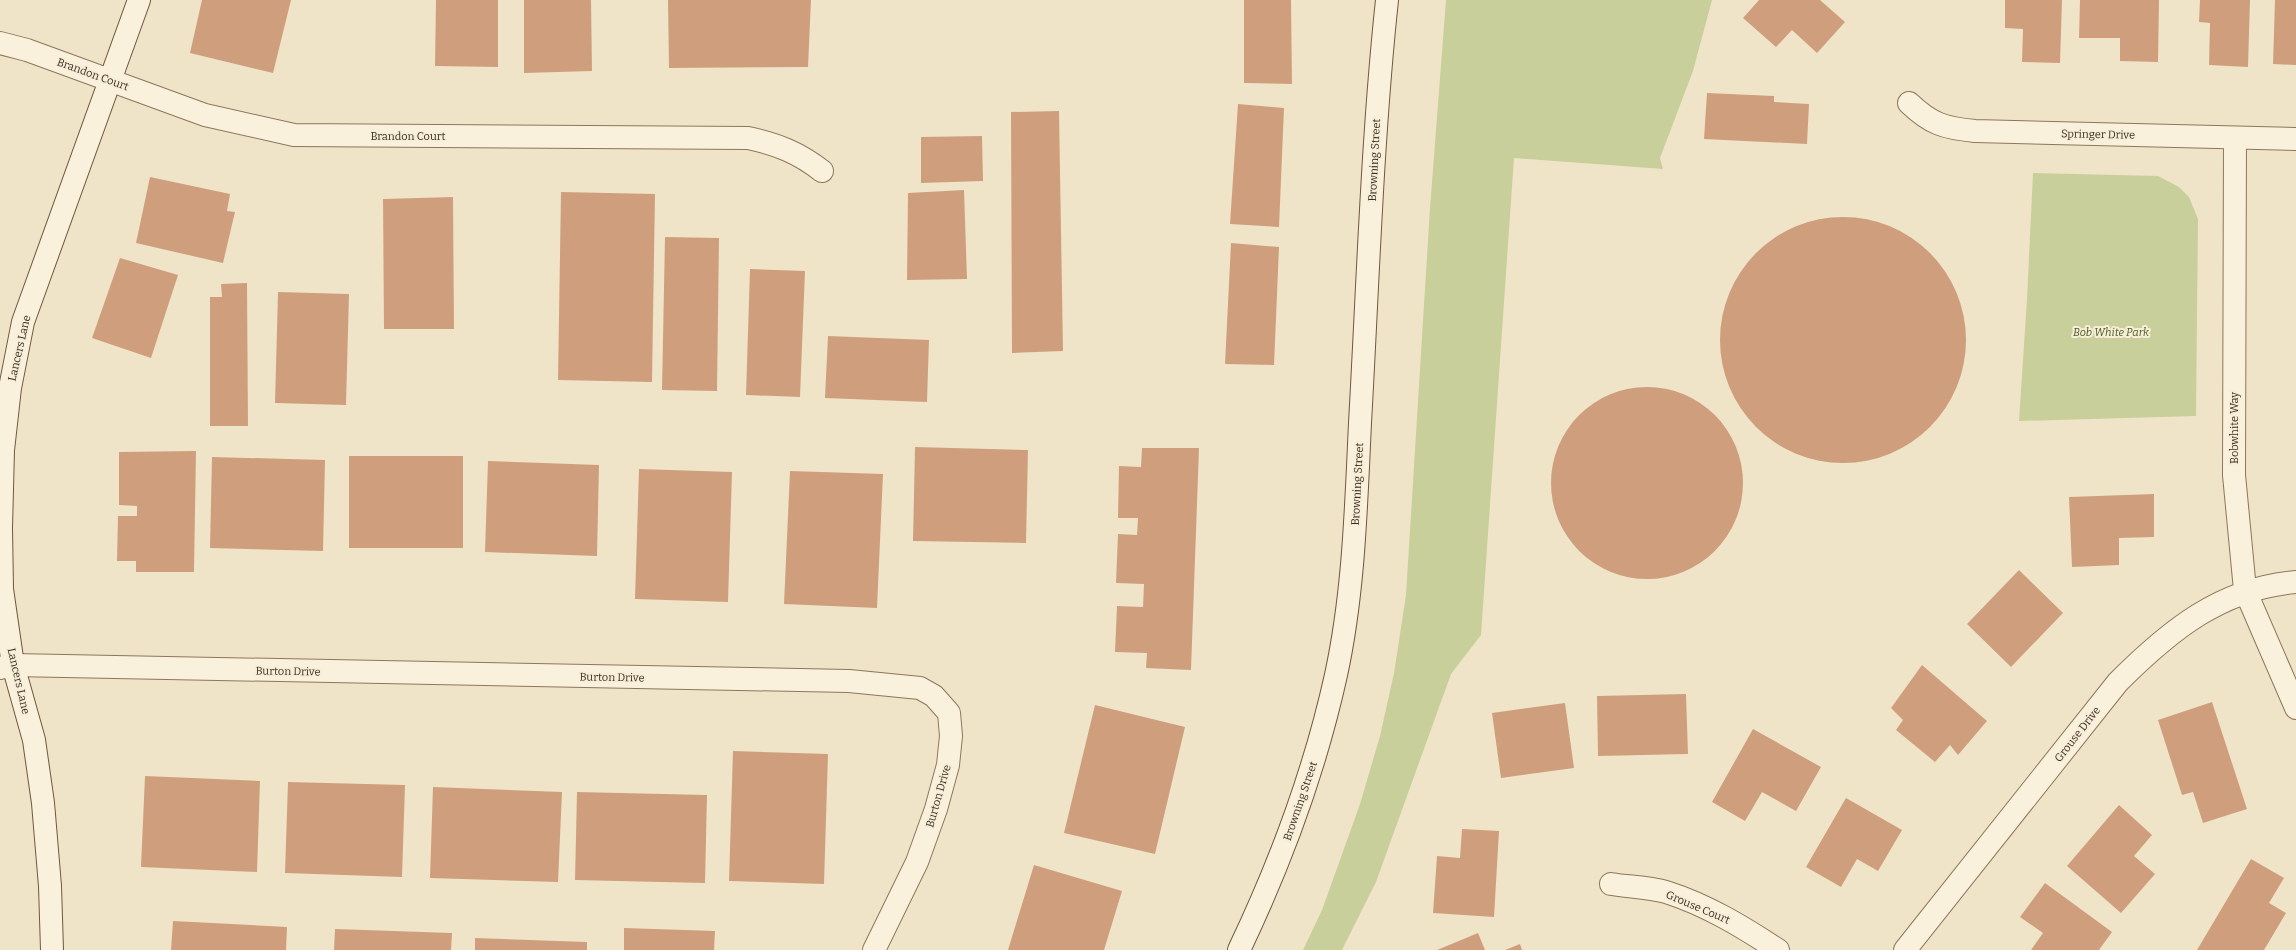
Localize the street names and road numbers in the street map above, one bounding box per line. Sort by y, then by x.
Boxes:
street label: Brandon Court [55,56,130,93]
street label: Browning Street [1366,118,1383,202]
street label: Springer Drive [2061,127,2135,142]
street label: Brandon Court [370,130,446,143]
street label: Lancers Lane [6,314,33,382]
street label: Bobwhite Way [2228,392,2241,464]
street label: Browning Street [1349,442,1366,526]
street label: Lancers Lane [5,647,32,715]
street label: Burton Drive [255,664,321,679]
street label: Burton Drive [579,670,645,685]
street label: Grouse Drive [2052,704,2103,764]
street label: Browning Street [1281,760,1320,842]
street label: Burton Drive [923,763,954,829]
street label: Grouse Court [1664,888,1732,927]

